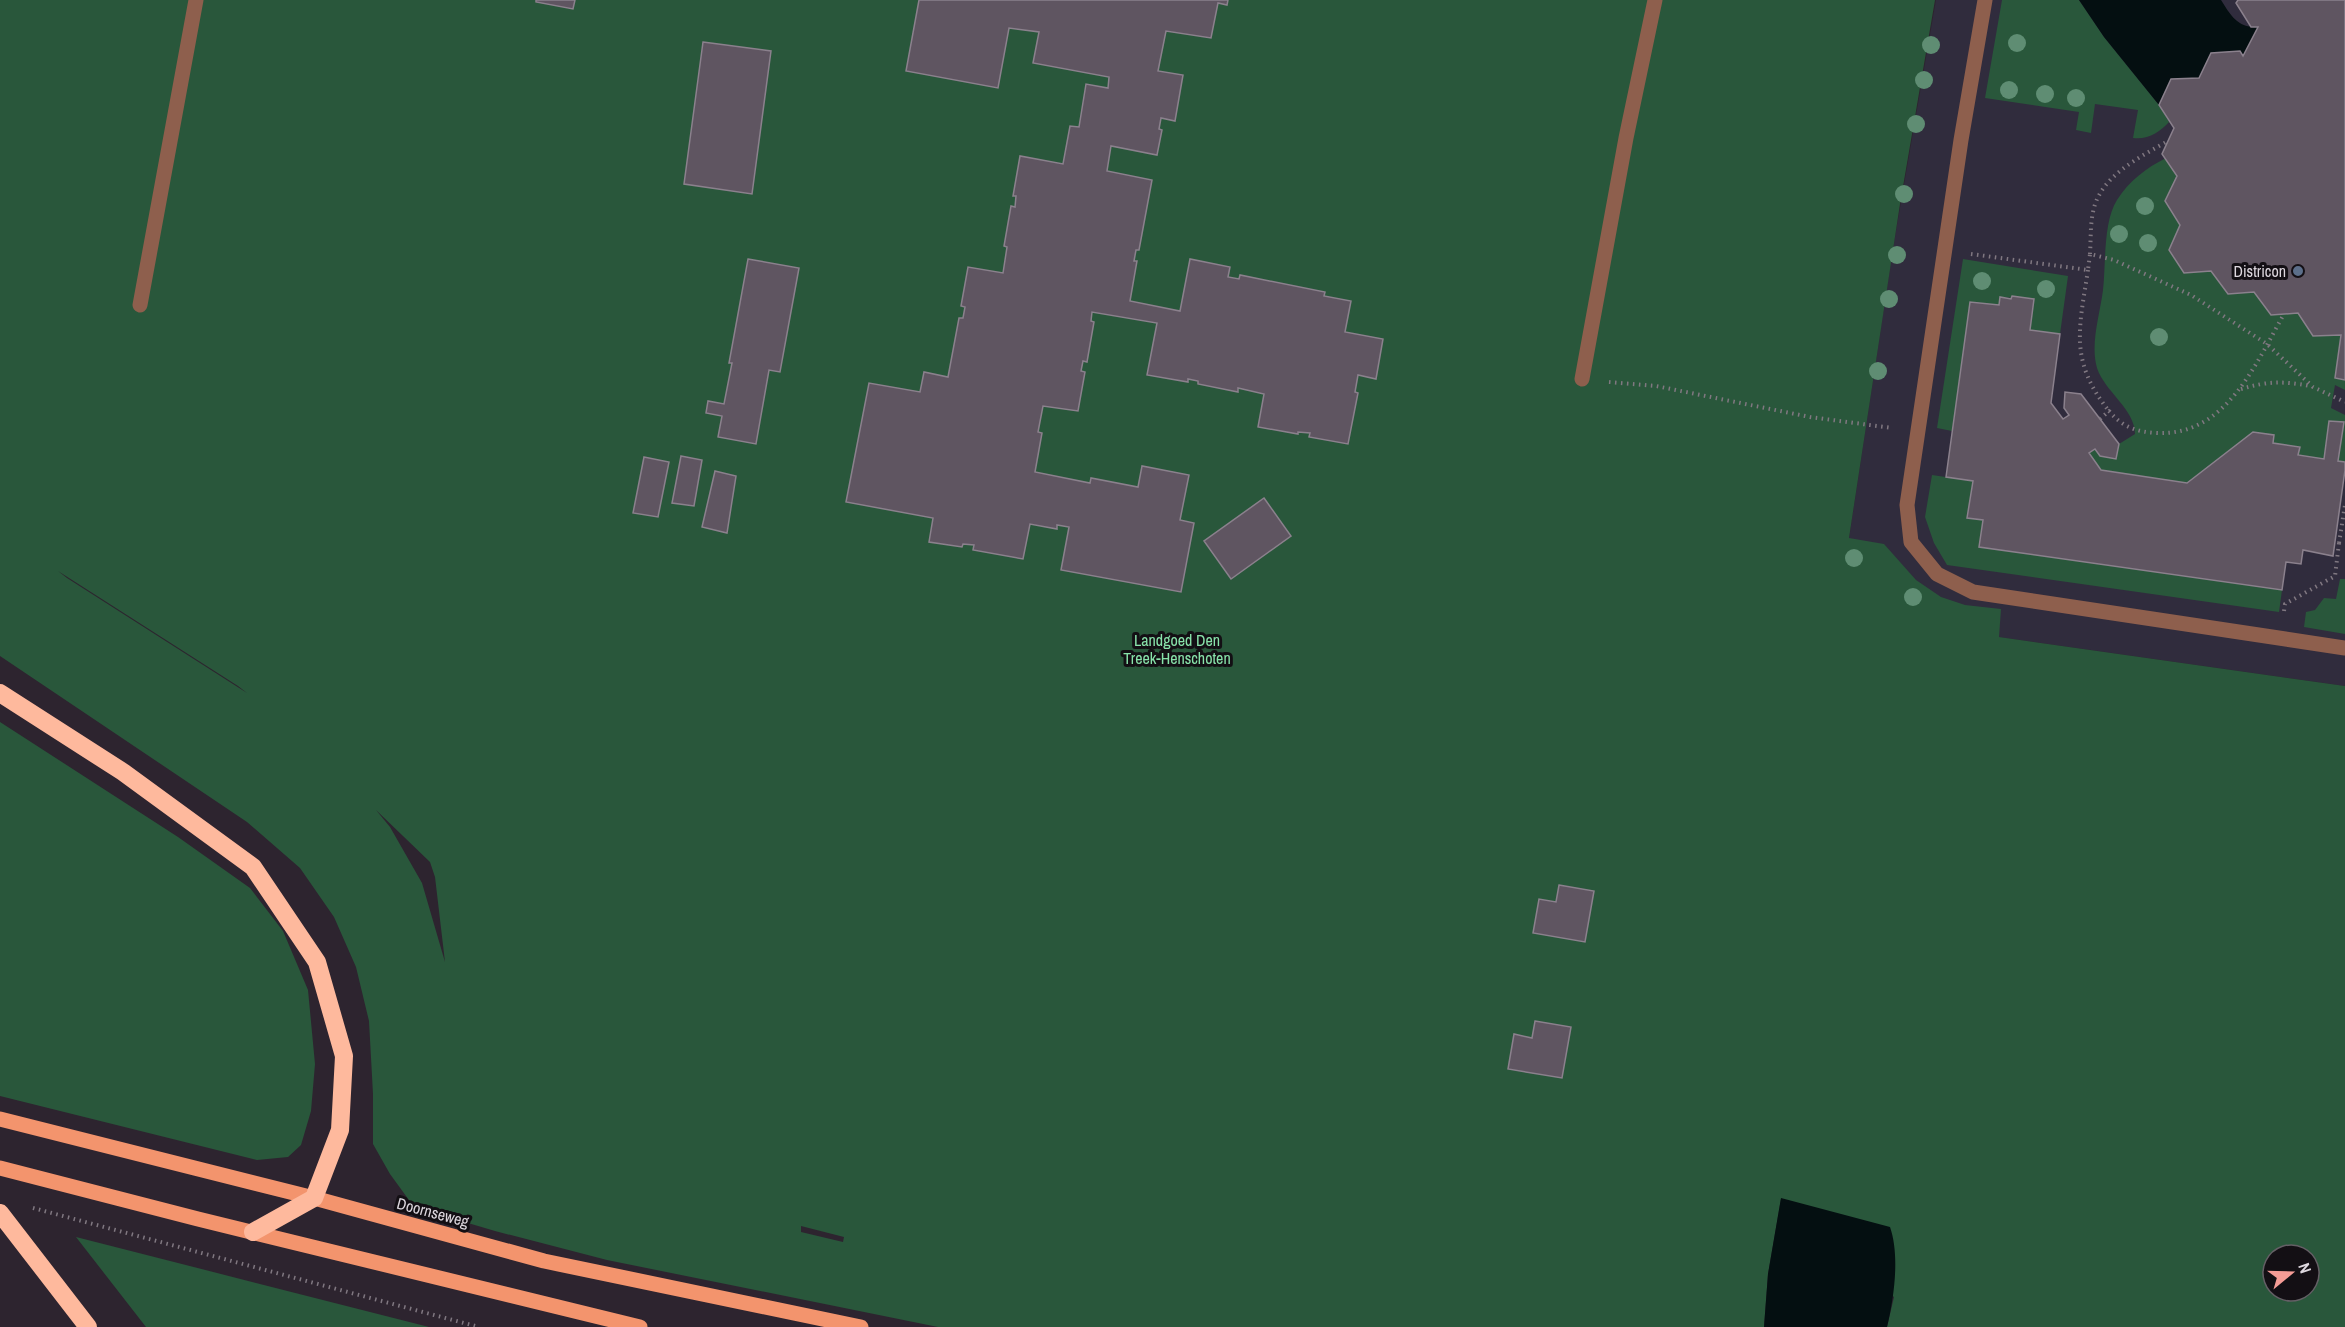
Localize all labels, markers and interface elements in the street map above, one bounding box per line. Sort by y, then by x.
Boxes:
place label: Districon [2234,260,2286,282]
marker: Districon [2291,264,2305,278]
park label: Landgoed Den Treek-Henschoten [1123,629,1231,669]
street label: Doornseweg [395,1192,472,1232]
north arrow [2261,1243,2321,1303]
text: N [2293,1260,2317,1276]

